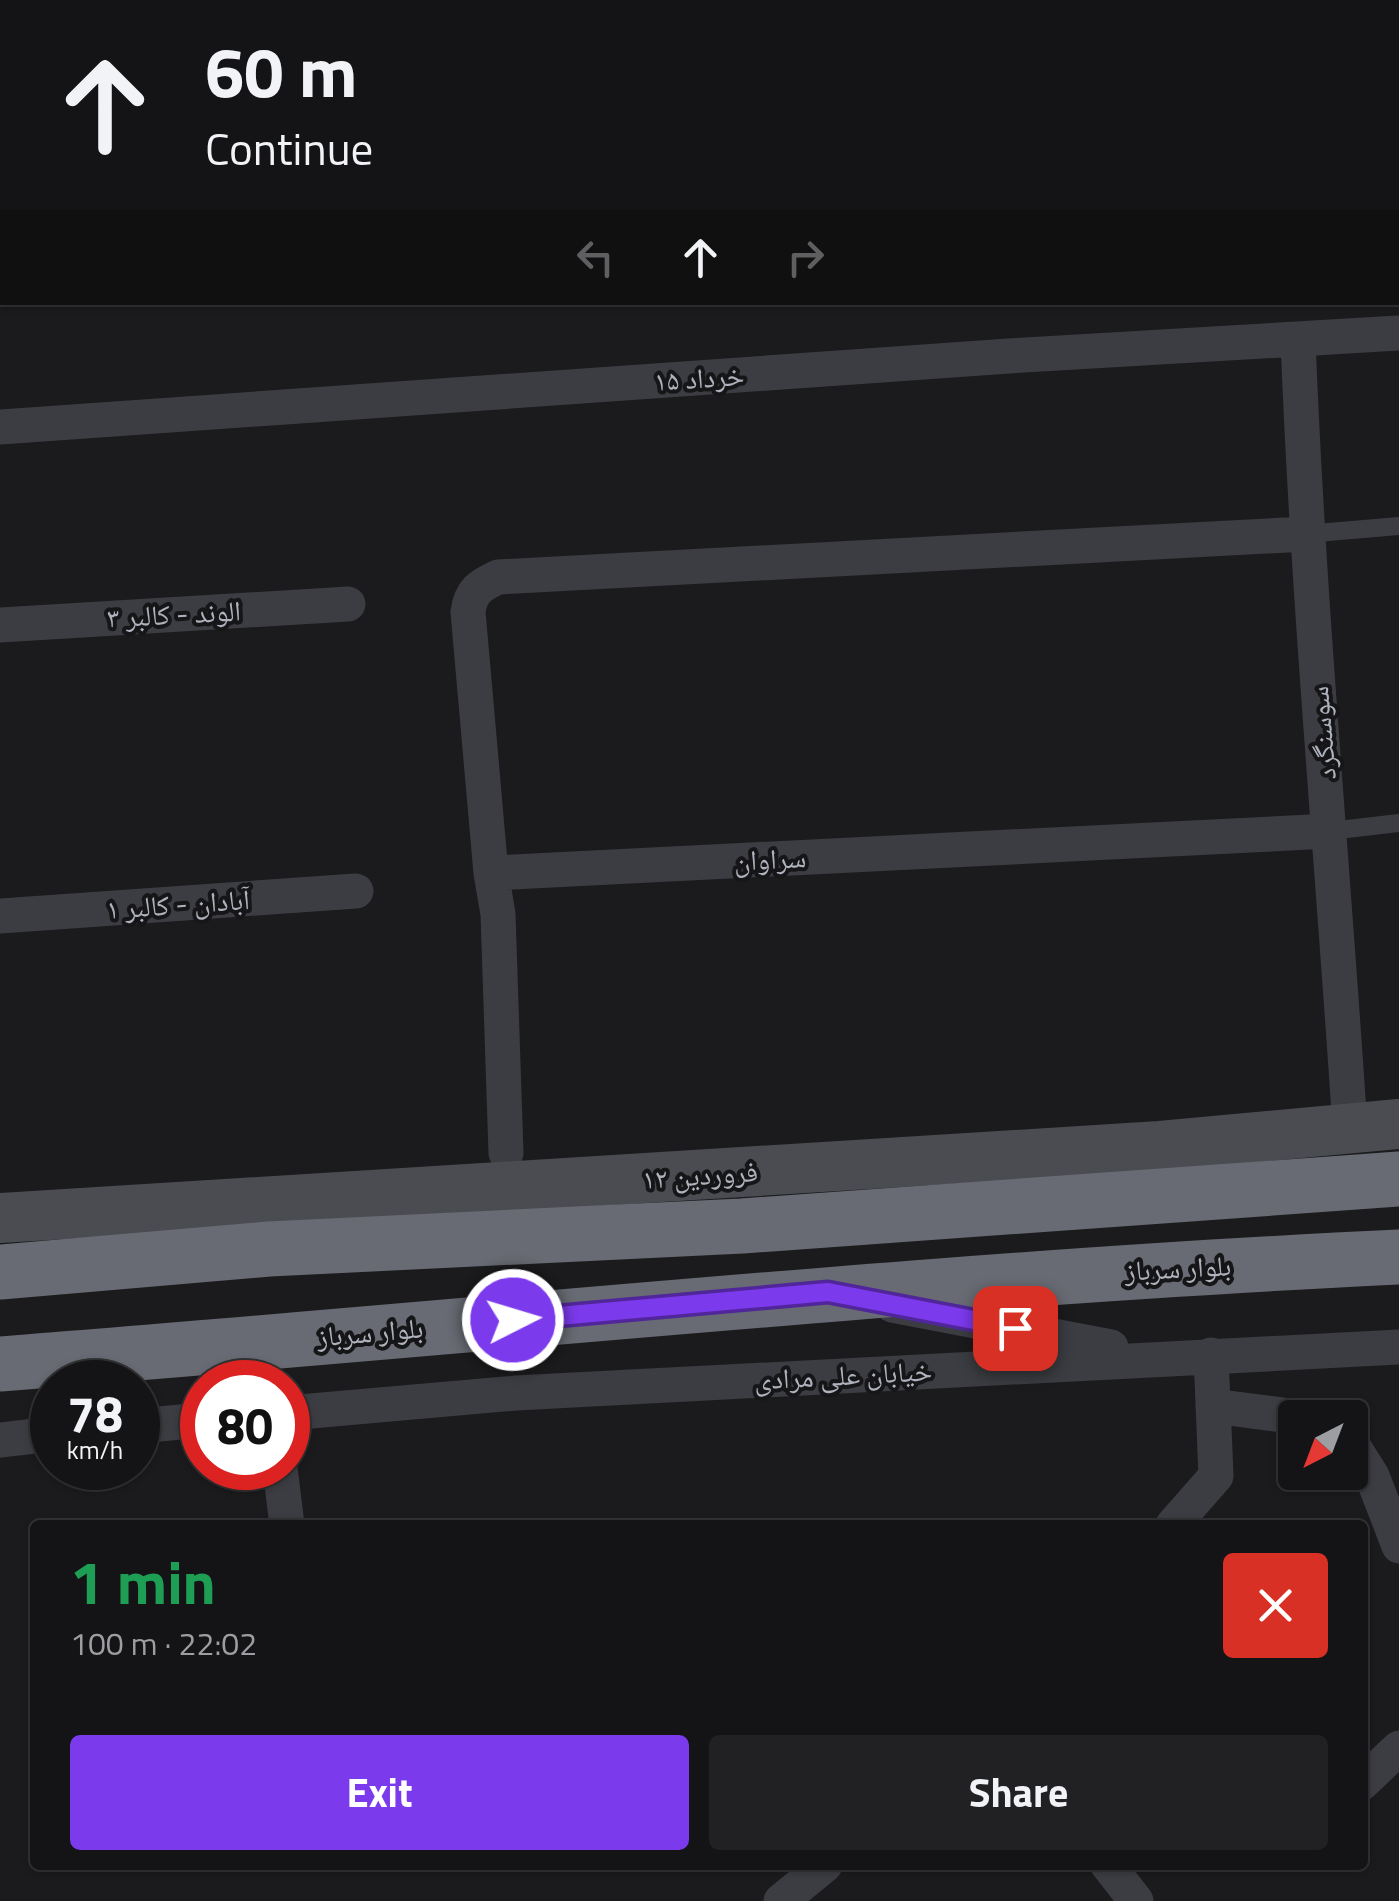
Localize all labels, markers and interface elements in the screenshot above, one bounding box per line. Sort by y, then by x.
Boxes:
text: 60 m [205,18,358,124]
icon: ahead [40,40,170,170]
text: Continue [205,114,373,182]
icon: left [568,230,623,285]
icon: ahead [673,230,728,285]
icon: right [778,230,833,285]
street label: ۱۵ خرداد [652,353,745,402]
street label: الوند - کالبر ۳ [106,589,242,638]
street label: سوسنگرد [1296,684,1347,782]
street label: سراوان [733,835,807,882]
street label: آبادان - کالبر ۱ [105,877,252,930]
street label: ۱۲ فروردین [641,1149,759,1200]
street label: بلوار سرباز [1123,1243,1232,1292]
position arrow [461,1268,565,1372]
pin [973,1286,1058,1371]
icon: arrive [988,1301,1043,1356]
street label: بلوار سرباز [314,1305,425,1358]
street label: خیابان علی مرادی [753,1348,933,1401]
speed limit sign: 80 [180,1360,310,1490]
text: 78 [67,1375,123,1451]
north arrow [1278,1400,1368,1490]
map controls [1278,1400,1368,1490]
text: km/h [67,1431,123,1469]
text: 1 min [70,1536,216,1627]
button: close [1223,1553,1328,1658]
text: 100 m · 22:02 [70,1619,257,1667]
button: Exit [70,1735,689,1850]
button: Share [709,1735,1328,1850]

